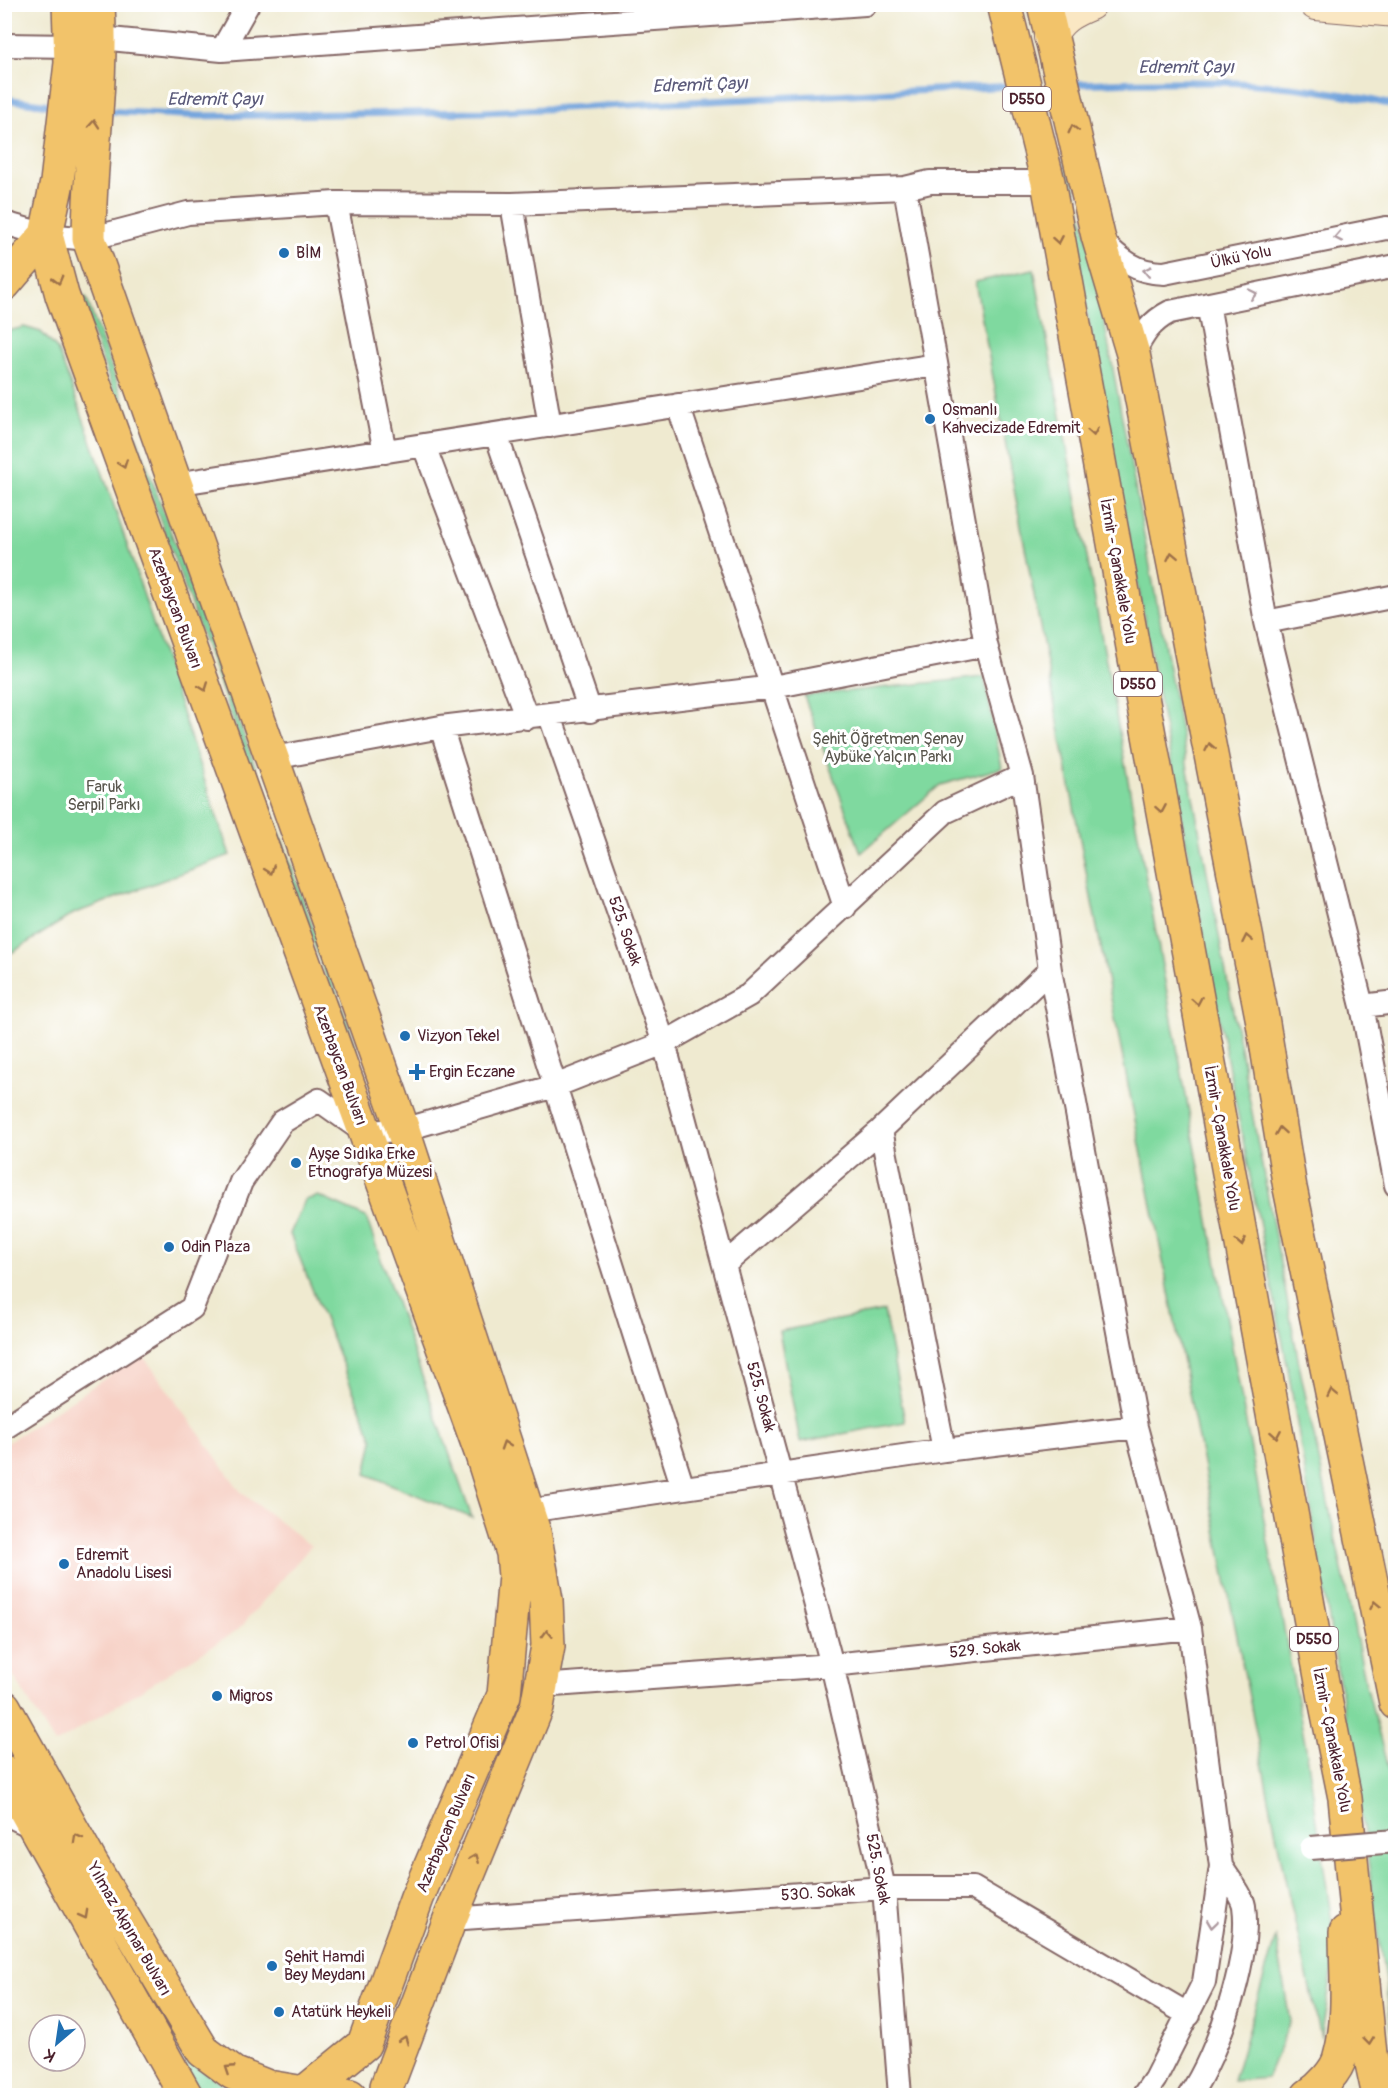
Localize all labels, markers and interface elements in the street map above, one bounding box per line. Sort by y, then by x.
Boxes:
water label: Edremit Çayı [1138,56,1235,79]
water label: Edremit Çayı [652,72,749,98]
road number: D550 [1003,87,1051,111]
water label: Edremit Çayı [167,88,264,111]
one-way arrow [87,120,100,129]
one-way arrow [1068,125,1080,135]
one-way arrow [1333,230,1343,243]
one-way arrow [1051,234,1064,244]
street label: Ülkü Yolu [1209,241,1273,273]
place label: BİM [296,243,321,263]
marker: BİM [277,246,291,260]
one-way arrow [1142,265,1152,278]
one-way arrow [51,274,63,285]
one-way arrow [1247,288,1257,301]
place label: Osmanlı Kahvecizade Edremit [942,400,1081,438]
marker: Osmanlı Kahvecizade Edremit [923,412,937,426]
one-way arrow [1086,426,1099,436]
one-way arrow [116,458,128,469]
street label: İzmir - Çanakkale Yolu [1095,497,1141,645]
street label: Azerbaycan Bulvarı [144,545,206,671]
one-way arrow [1166,551,1179,561]
road number: D550 [1114,672,1162,696]
one-way arrow [196,681,209,692]
park label: Şehit Öğretmen Şenay Aybüke Yalçın Parkı [812,729,964,767]
one-way arrow [1204,742,1217,752]
park label: Faruk Serpil Parkı [68,777,140,815]
one-way arrow [1154,804,1167,814]
one-way arrow [262,864,275,875]
street label: 525. Sokak [604,894,646,969]
one-way arrow [1241,934,1254,944]
one-way arrow [1190,997,1202,1006]
street label: Azerbaycan Bulvarı [309,1002,371,1128]
place label: Vizyon Tekel [417,1026,500,1046]
marker: Vizyon Tekel [398,1029,412,1043]
place label: Ergin Eczane [429,1062,515,1082]
street label: İzmir - Çanakkale Yolu [1199,1064,1245,1212]
marker: Ergin Eczane [410,1065,424,1079]
one-way arrow [1275,1126,1287,1135]
place label: Ayşe Sıdıka Erke Etnografya Müzesi [308,1144,432,1182]
marker: Ayşe Sıdıka Erke Etnografya Müzesi [289,1156,303,1170]
place label: Odin Plaza [181,1237,250,1257]
one-way arrow [1234,1237,1247,1247]
marker: Odin Plaza [162,1240,176,1254]
street label: 525. Sokak [742,1360,780,1435]
one-way arrow [1326,1389,1339,1399]
one-way arrow [1269,1429,1282,1439]
one-way arrow [500,1440,512,1451]
place label: Edremit Anadolu Lisesi [76,1545,171,1583]
marker: Edremit Anadolu Lisesi [57,1557,71,1571]
one-way arrow [1369,1600,1382,1610]
road number: D550 [1290,1627,1338,1651]
one-way arrow [541,1630,553,1639]
street label: 529. Sokak [948,1635,1022,1663]
street label: İzmir - Çanakkale Yolu [1308,1666,1356,1814]
place label: Migros [229,1686,273,1706]
marker: Migros [210,1689,224,1703]
place label: Petrol Ofisi [425,1733,499,1753]
marker: Petrol Ofisi [406,1736,420,1750]
street label: Azerbaycan Bulvarı [412,1770,480,1896]
street label: 525. Sokak [861,1832,895,1907]
one-way arrow [73,1834,84,1844]
one-way arrow [468,1854,480,1865]
street label: Yılmaz Akpınar Bulvarı [82,1858,175,1999]
street label: 530. Sokak [780,1880,856,1906]
one-way arrow [77,1909,88,1919]
one-way arrow [1207,1919,1219,1929]
place label: Şehit Hamdi Bey Meydanı [284,1947,366,1985]
marker: Şehit Hamdi Bey Meydanı [265,1959,279,1973]
place label: Atatürk Heykeli [291,2002,391,2022]
marker: Atatürk Heykeli [272,2005,286,2019]
north arrow [27,2013,87,2073]
one-way arrow [396,2035,409,2046]
one-way arrow [1362,2037,1375,2046]
text: K [41,2044,59,2066]
one-way arrow [225,2065,236,2076]

